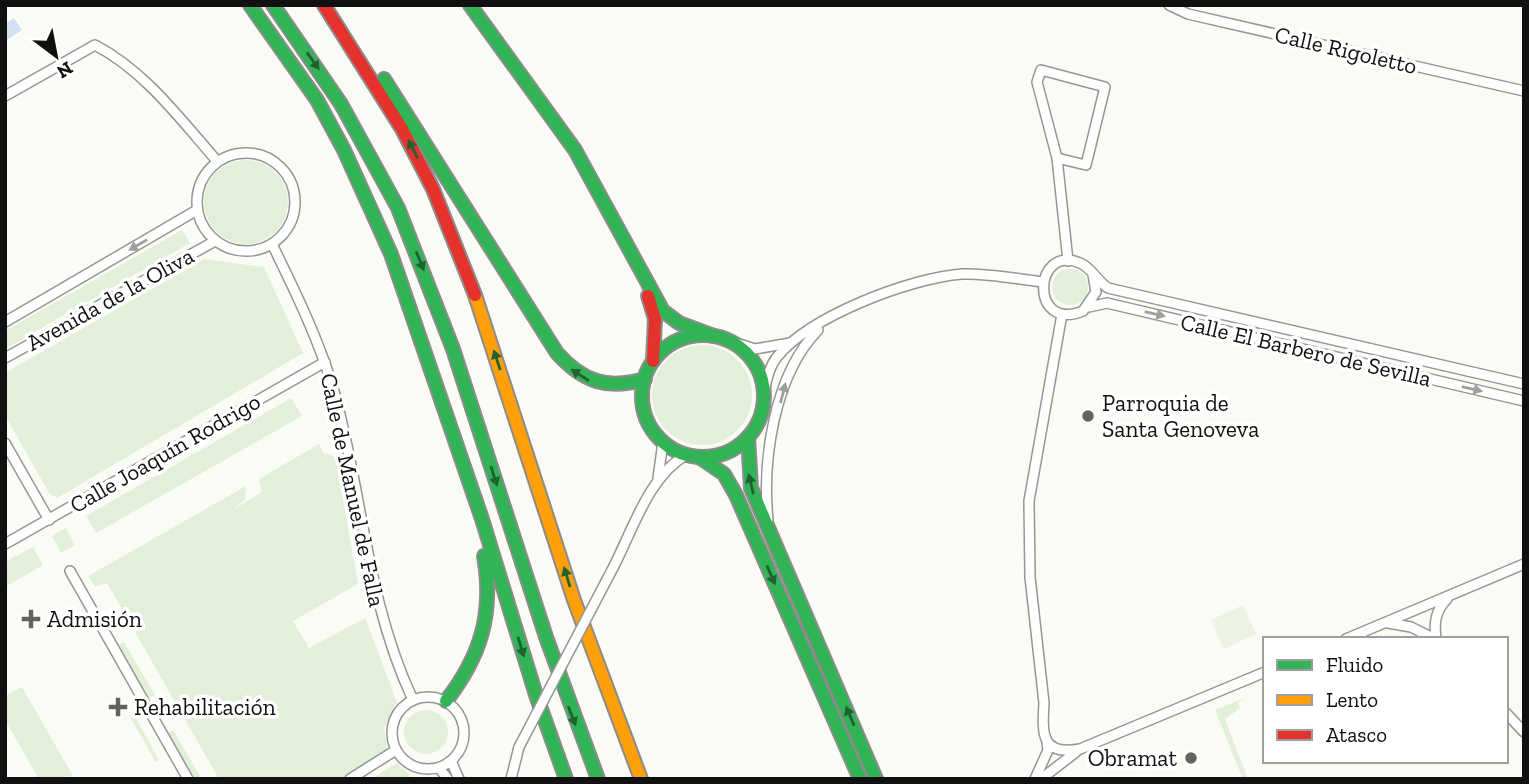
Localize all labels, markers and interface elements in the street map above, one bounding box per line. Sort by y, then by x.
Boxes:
street label: Calle Rigoletto [1272,20,1420,80]
north arrow [21,21,91,91]
one-way arrow [306,52,320,70]
text: N [53,56,77,84]
one-way arrow [407,139,418,159]
one-way arrow [129,239,148,251]
street label: Avenida de la Oliva [21,241,199,357]
one-way arrow [414,251,425,272]
street label: Calle El Barbero de Sevilla [1178,308,1434,392]
one-way arrow [1144,309,1166,320]
one-way arrow [492,349,502,370]
one-way arrow [571,368,589,382]
street label: Calle de Manuel de Falla [315,371,391,609]
one-way arrow [778,382,789,404]
one-way arrow [1461,383,1483,394]
street label: Calle Joaquín Rodrigo [65,387,265,519]
place label: Parroquia de Santa Genoveva [1102,389,1259,443]
marker: Parroquia de Santa Genoveva [1080,408,1096,424]
one-way arrow [489,466,499,487]
one-way arrow [746,473,757,495]
one-way arrow [766,564,777,585]
one-way arrow [561,566,572,587]
place label: Admisión [47,605,142,633]
marker: Admisión [21,609,41,629]
one-way arrow [516,637,526,658]
legend [1263,637,1508,763]
text: Fluido [1326,652,1383,677]
text: Lento [1326,687,1378,712]
place label: Rehabilitación [134,693,276,721]
marker: Rehabilitación [108,697,128,717]
one-way arrow [567,705,578,726]
one-way arrow [844,706,856,726]
text: Atasco [1326,722,1387,747]
place label: Obramat [1088,744,1177,772]
marker: Obramat [1183,750,1199,766]

